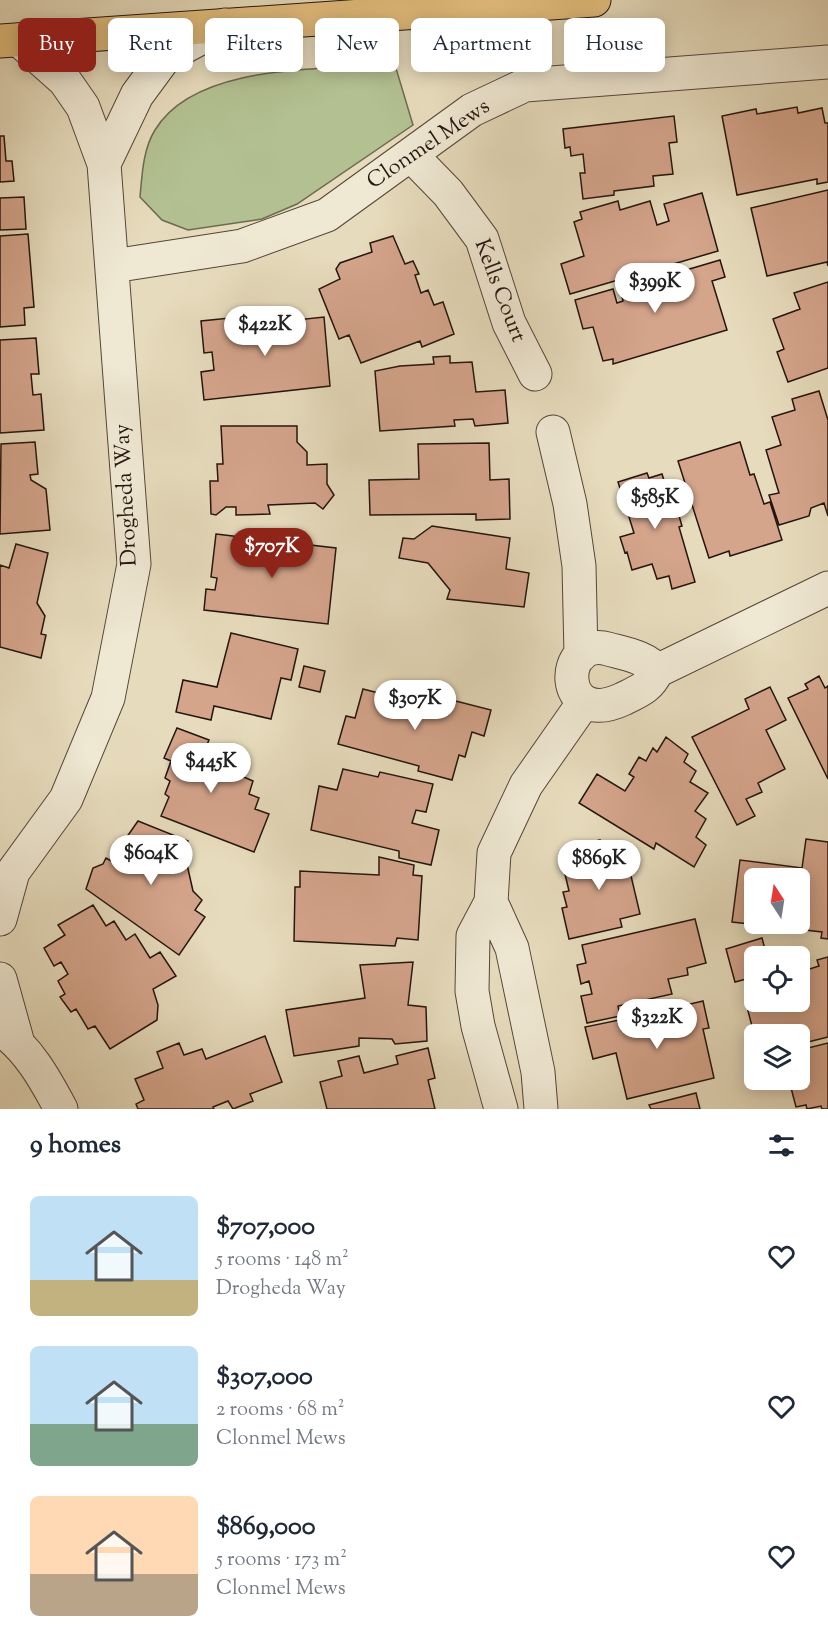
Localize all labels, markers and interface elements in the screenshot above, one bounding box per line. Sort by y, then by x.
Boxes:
chip: Buy [18,18,96,72]
chip: Rent [108,18,193,72]
chip: Filters [205,18,303,72]
chip: New [315,18,399,72]
chip: Apartment [411,18,552,72]
chip: House [564,18,665,72]
street label: Clonmel Mews [361,92,497,198]
street label: Kells Court [465,235,534,348]
pin: $399K [613,263,697,314]
text: $399K [629,268,681,297]
pin: $422K [223,306,307,357]
text: $422K [238,311,292,340]
street label: Drogheda Way [107,423,147,567]
pin: $585K [613,479,697,530]
text: $585K [631,484,679,513]
pin: $707K [230,528,314,579]
text: $707K [244,533,300,562]
pin: $307K [373,680,457,731]
text: $307K [388,685,442,714]
pin: $445K [169,743,253,794]
text: $445K [185,748,237,777]
pin: $604K [109,835,193,886]
text: $604K [124,840,178,869]
pin: $869K [557,840,641,891]
text: $869K [572,845,626,874]
north arrow [744,868,810,934]
map controls [744,868,810,1090]
button: locate [744,946,810,1012]
pin: $322K [615,999,699,1050]
text: $322K [631,1004,683,1033]
button: layers [744,1024,810,1090]
text: 9 homes [30,1127,121,1164]
icon: filters [765,1129,798,1162]
text: $707,000 [216,1209,315,1246]
icon: home [78,1220,150,1292]
icon: heart [765,1240,798,1273]
text: 5 rooms · 148 m² [216,1246,349,1275]
text: Drogheda Way [216,1275,346,1304]
text: $307,000 [216,1359,313,1396]
icon: home [78,1370,150,1442]
icon: heart [765,1390,798,1423]
text: 2 rooms · 68 m² [216,1396,344,1425]
text: Clonmel Mews [216,1425,346,1454]
text: $869,000 [216,1509,315,1546]
icon: home [78,1520,150,1592]
icon: heart [765,1540,798,1573]
text: 5 rooms · 173 m² [216,1546,347,1575]
text: Clonmel Mews [216,1575,346,1604]

